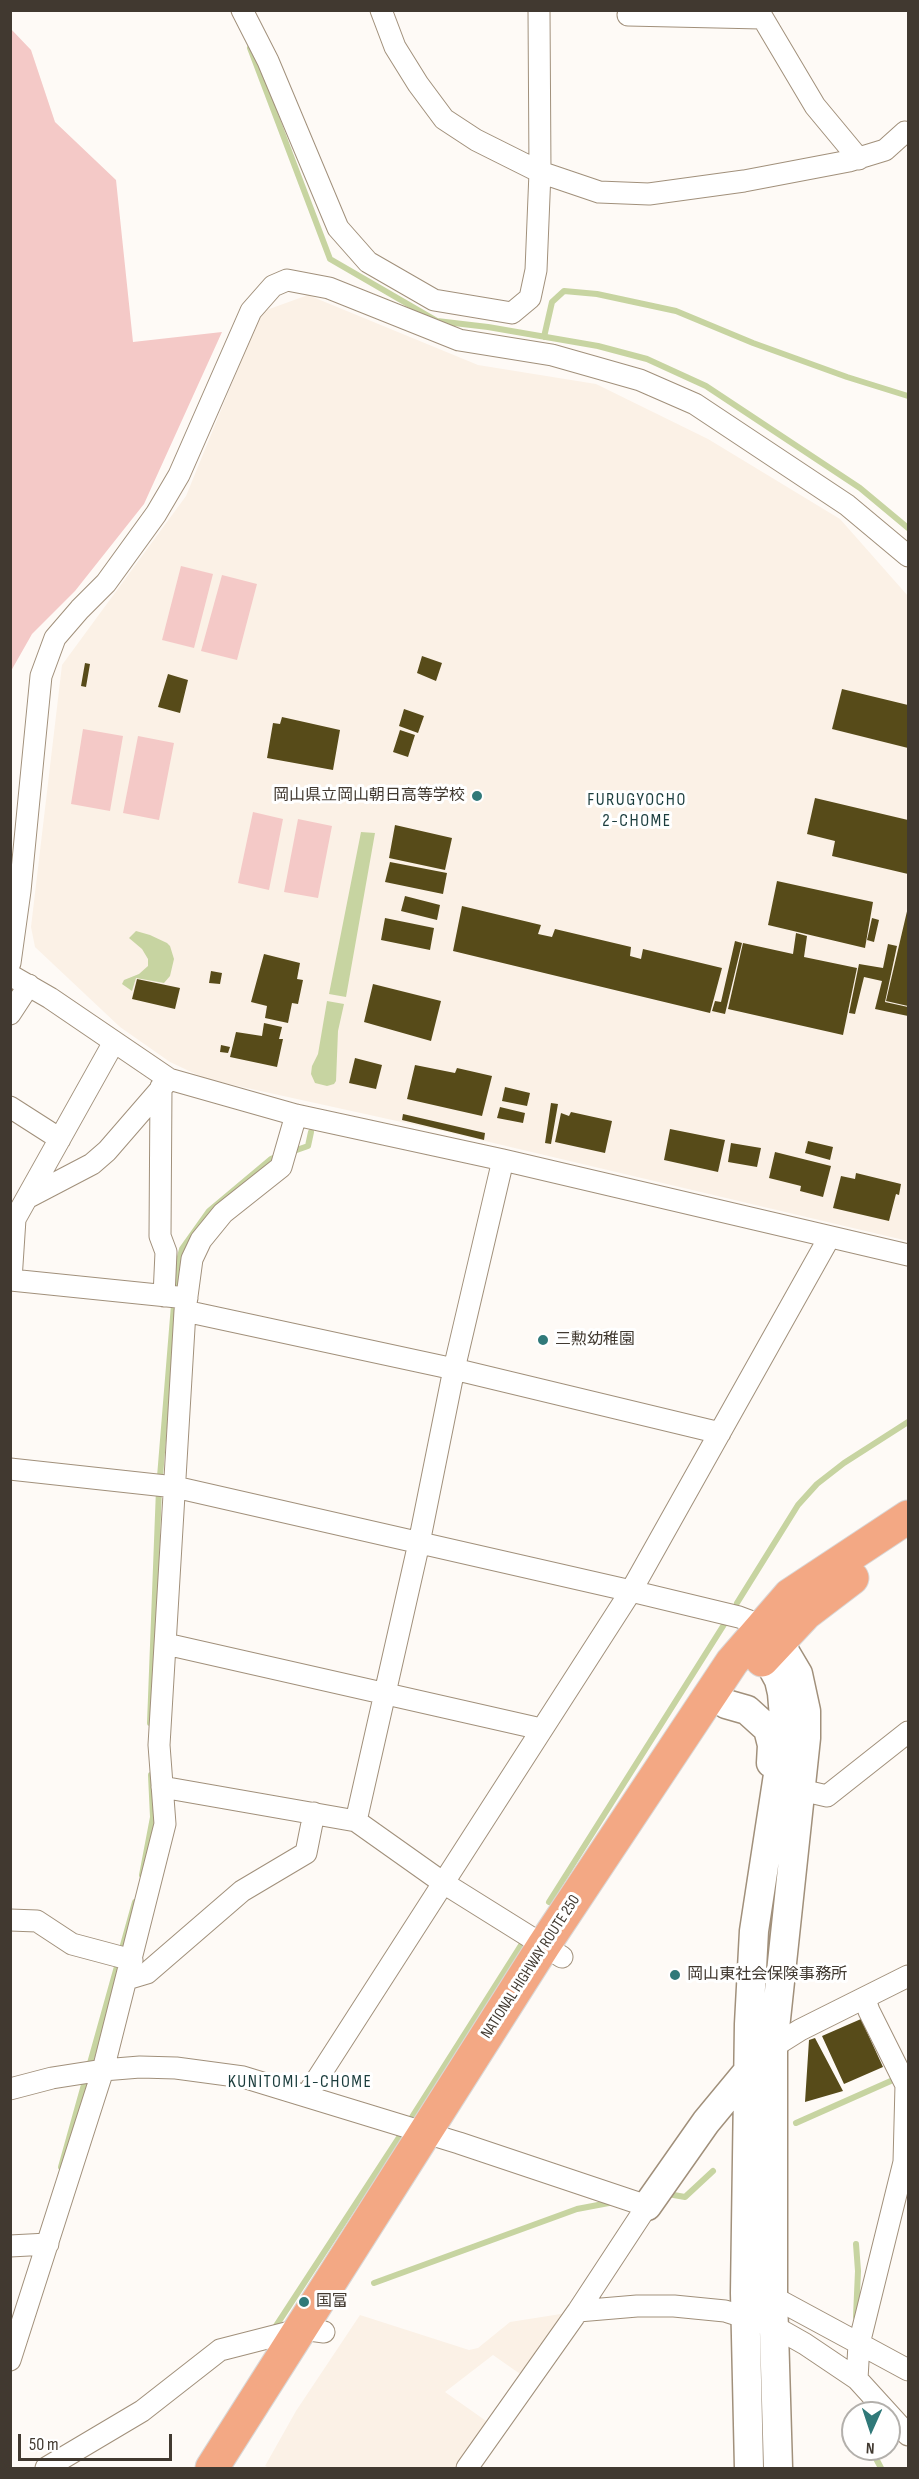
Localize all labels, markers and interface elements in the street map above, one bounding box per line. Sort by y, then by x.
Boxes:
place label: 岡山県立岡山朝日高等学校 [273,786,465,806]
marker: 岡山県立岡山朝日高等学校 [470,789,484,803]
district label: FURUGYOCHO 2-CHOME [587,789,687,832]
place label: 三勲幼稚園 [555,1330,635,1350]
marker: 三勲幼稚園 [536,1333,550,1347]
street label: NATIONAL HIGHWAY ROUTE 250 [477,1892,585,2042]
place label: 岡山東社会保険事務所 [687,1965,847,1985]
marker: 岡山東社会保険事務所 [668,1968,682,1982]
district label: KUNITOMI 1-CHOME [228,2071,372,2093]
place label: 国富 [316,2292,348,2312]
marker: 国富 [297,2295,311,2309]
north arrow [841,2401,901,2461]
scale bar [21,2422,176,2460]
text: 50 m [29,2434,59,2455]
text: N [865,2438,875,2457]

